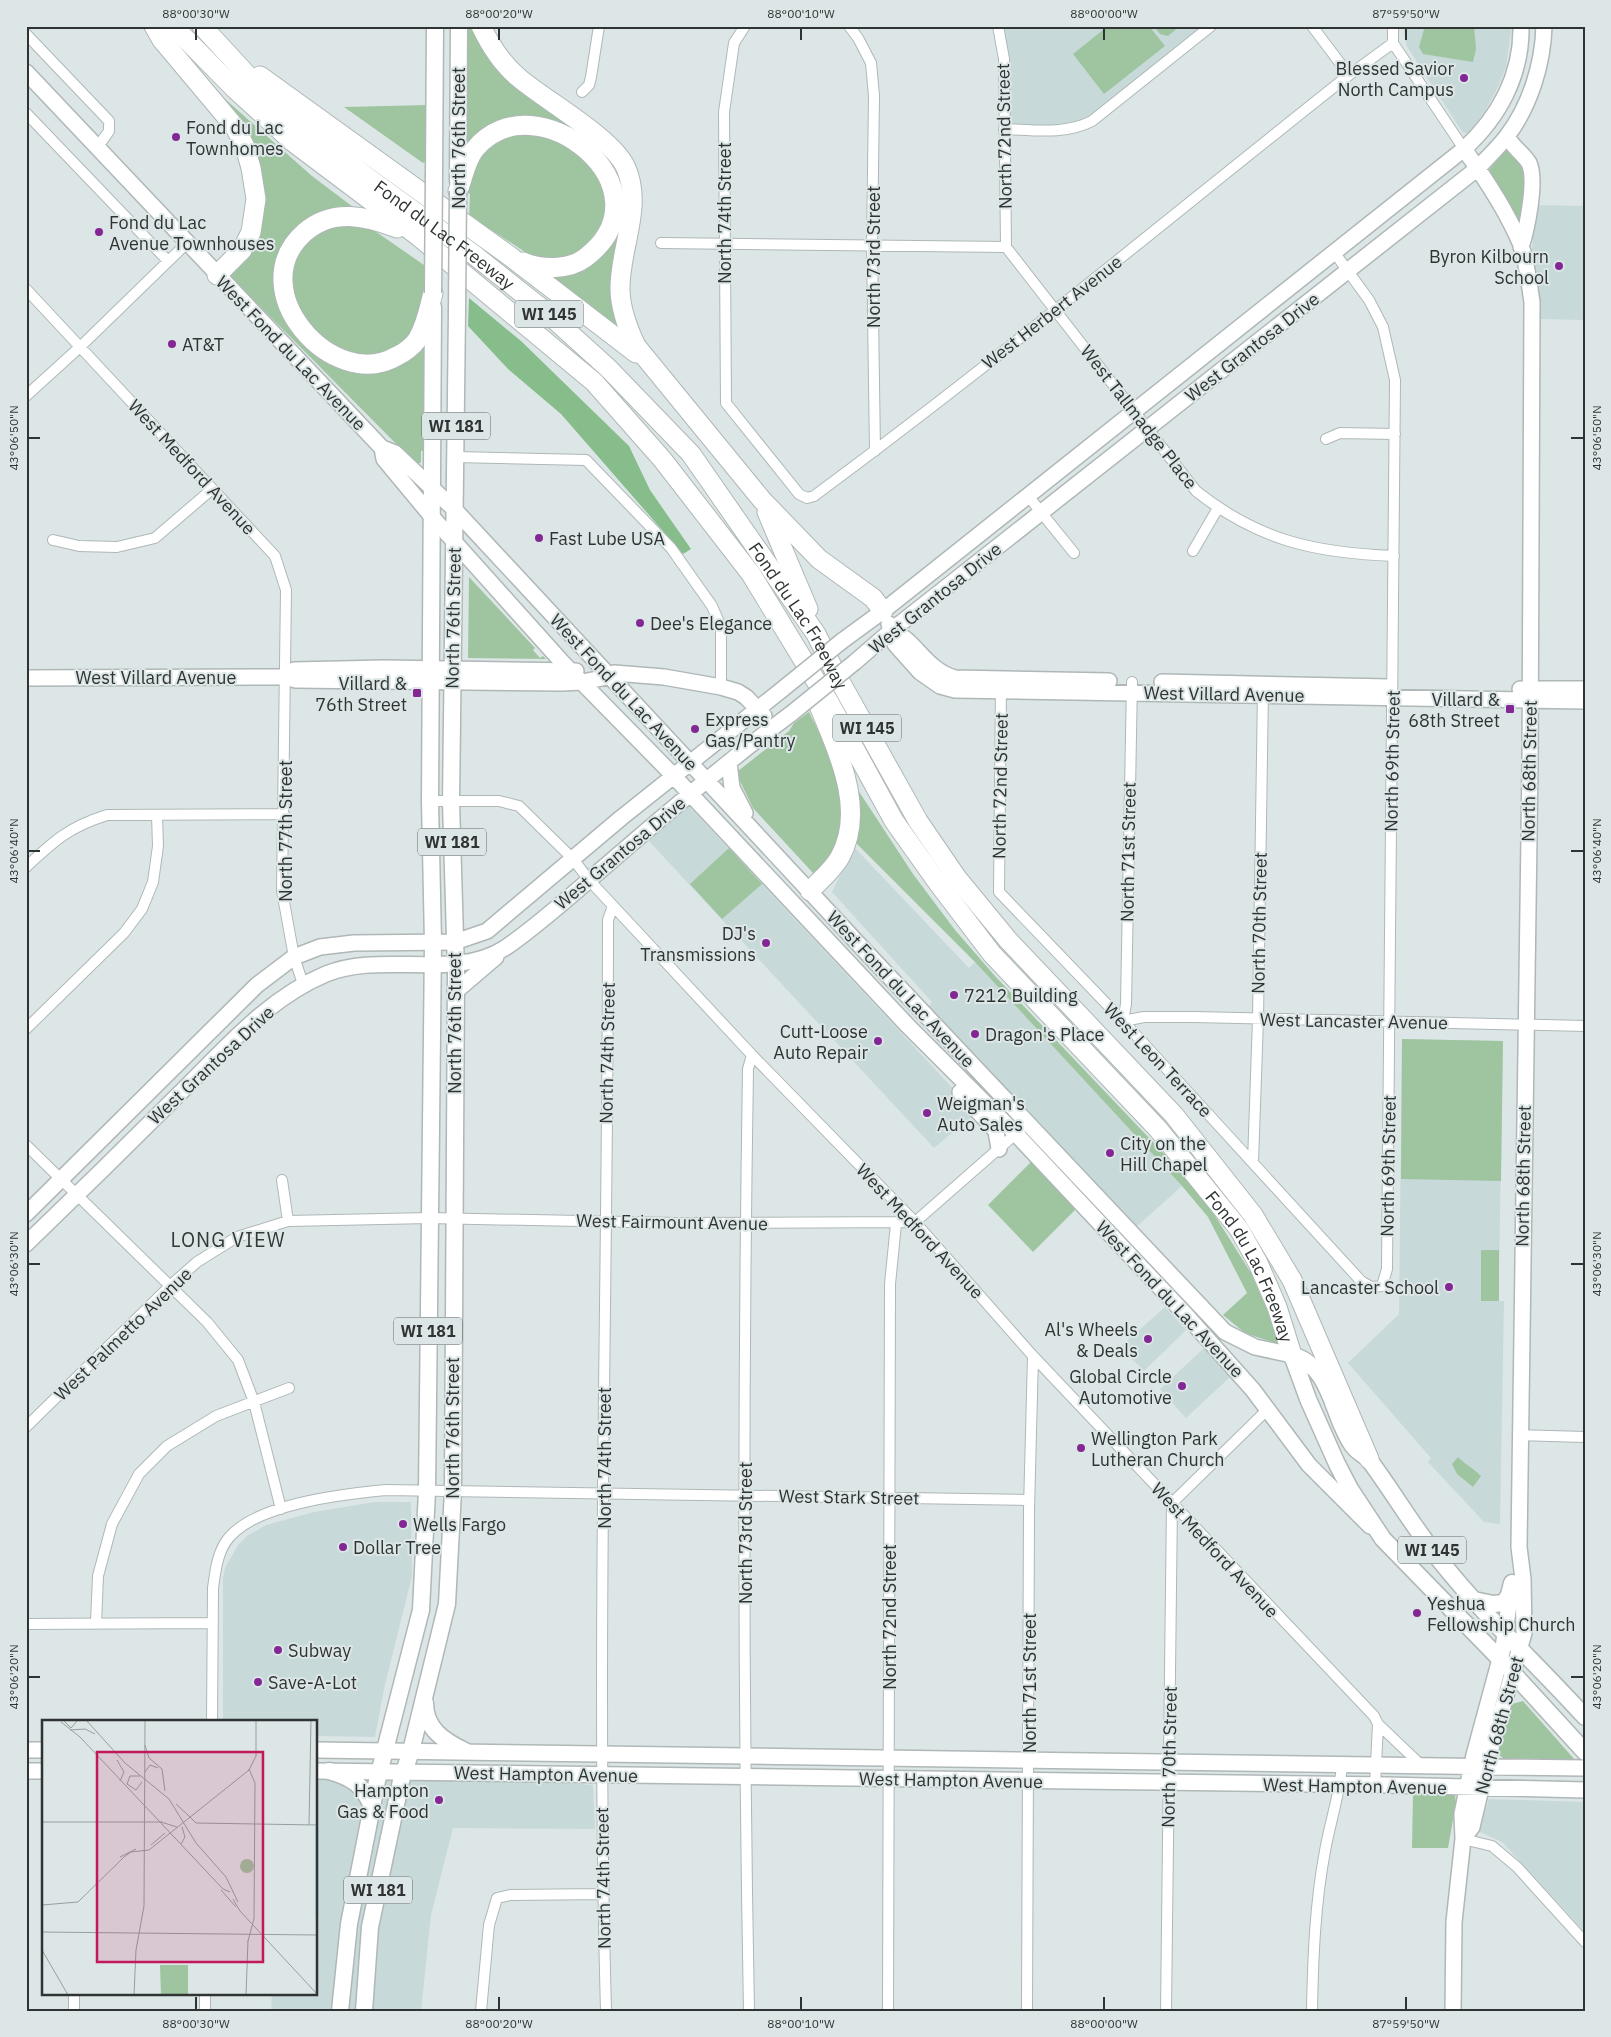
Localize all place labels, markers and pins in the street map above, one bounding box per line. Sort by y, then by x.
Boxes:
place label: Blessed Savior North Campus [1336,57,1454,101]
marker: Blessed Savior North Campus [1458,72,1470,84]
place label: Fond du Lac Townhomes [186,116,284,160]
marker: Fond du Lac Townhomes [170,131,182,143]
place label: Fond du Lac Avenue Townhouses [109,211,274,255]
marker: Fond du Lac Avenue Townhouses [93,226,105,238]
place label: Byron Kilbourn School [1429,245,1549,289]
marker: Byron Kilbourn School [1553,260,1565,272]
place label: AT&T [182,333,224,356]
marker: AT&T [166,338,178,350]
place label: Fast Lube USA [549,527,665,550]
marker: Fast Lube USA [533,532,545,544]
place label: Dee's Elegance [650,612,772,635]
marker: Dee's Elegance [634,617,646,629]
place label: Villard & 76th Street [315,672,407,716]
marker: Villard & 76th Street [411,687,423,699]
place label: Villard & 68th Street [1408,688,1500,732]
marker: Villard & 68th Street [1504,703,1516,715]
place label: Express Gas/Pantry [705,708,795,752]
marker: Express Gas/Pantry [689,723,701,735]
place label: DJ's Transmissions [640,922,756,966]
marker: DJ's Transmissions [760,937,772,949]
place label: 7212 Building [964,984,1078,1007]
marker: 7212 Building [948,989,960,1001]
place label: Cutt-Loose Auto Repair [773,1020,868,1064]
place label: Dragon's Place [985,1023,1104,1046]
marker: Dragon's Place [969,1028,981,1040]
marker: Cutt-Loose Auto Repair [872,1035,884,1047]
place label: Weigman's Auto Sales [937,1092,1025,1136]
marker: Weigman's Auto Sales [921,1107,933,1119]
place label: City on the Hill Chapel [1120,1132,1208,1176]
marker: City on the Hill Chapel [1104,1147,1116,1159]
place label: Lancaster School [1301,1276,1439,1299]
marker: Lancaster School [1443,1281,1455,1293]
place label: Al's Wheels & Deals [1045,1318,1138,1362]
marker: Al's Wheels & Deals [1142,1333,1154,1345]
place label: Global Circle Automotive [1069,1365,1172,1409]
marker: Global Circle Automotive [1176,1380,1188,1392]
place label: Wellington Park Lutheran Church [1091,1427,1225,1471]
marker: Wellington Park Lutheran Church [1075,1442,1087,1454]
place label: Wells Fargo [413,1513,506,1536]
marker: Wells Fargo [397,1518,409,1530]
place label: Dollar Tree [353,1536,441,1559]
marker: Dollar Tree [337,1541,349,1553]
place label: Yeshua Fellowship Church [1427,1592,1576,1636]
marker: Yeshua Fellowship Church [1411,1607,1423,1619]
place label: Subway [288,1639,351,1662]
marker: Subway [272,1644,284,1656]
place label: Save-A-Lot [268,1671,357,1694]
marker: Save-A-Lot [252,1676,264,1688]
place label: Hampton Gas & Food [337,1779,429,1823]
marker: Hampton Gas & Food [433,1794,445,1806]

